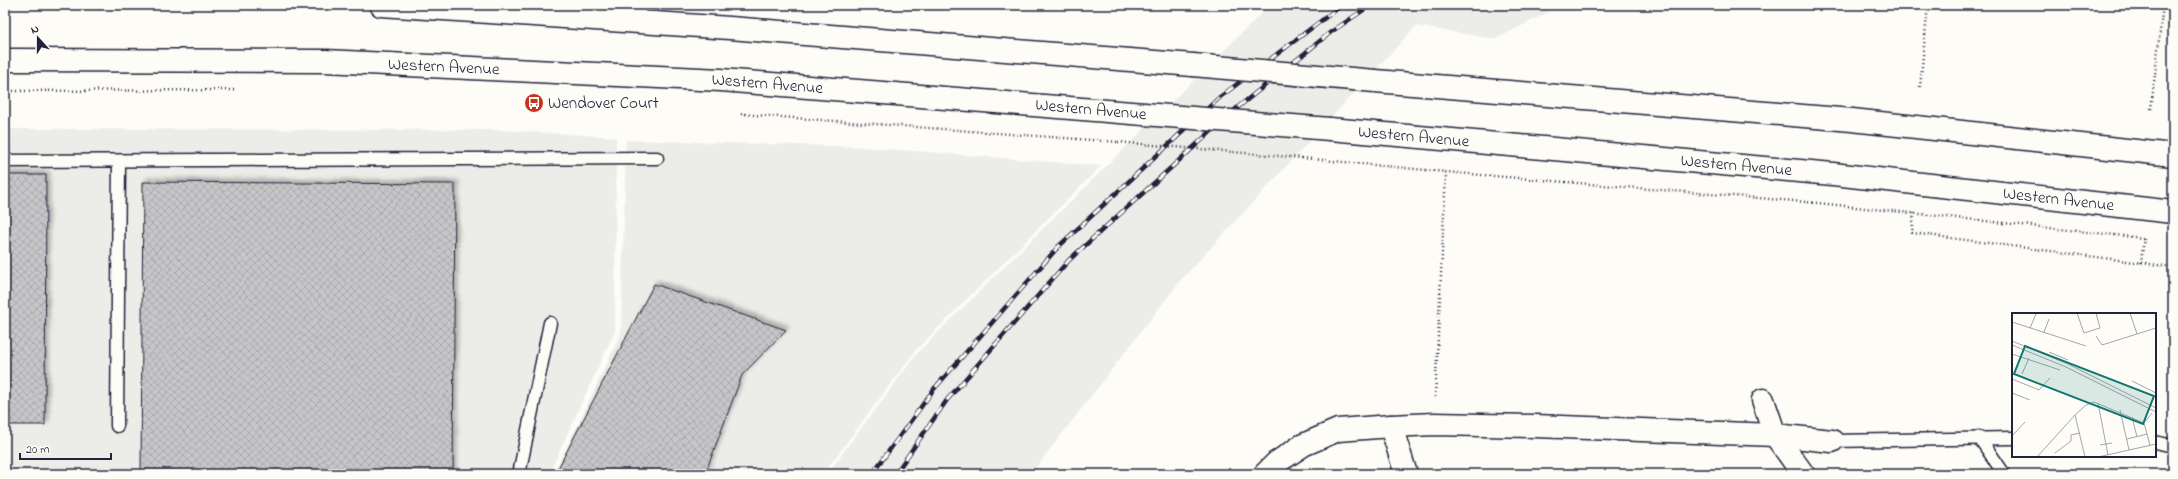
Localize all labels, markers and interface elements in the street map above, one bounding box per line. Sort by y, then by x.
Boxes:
north arrow [18,18,58,58]
text: N [28,21,41,38]
street label: Western Avenue [388,52,501,82]
street label: Western Avenue [711,67,824,101]
place label: Wendover Court [548,91,659,116]
bus stop icon: Wendover Court [523,92,545,114]
street label: Western Avenue [1034,93,1148,127]
street label: Western Avenue [1357,119,1471,154]
street label: Western Avenue [1680,148,1793,183]
street label: Western Avenue [2002,181,2116,218]
inset map [2012,313,2156,457]
scale bar [20,435,111,461]
text: 20 m [26,441,49,459]

